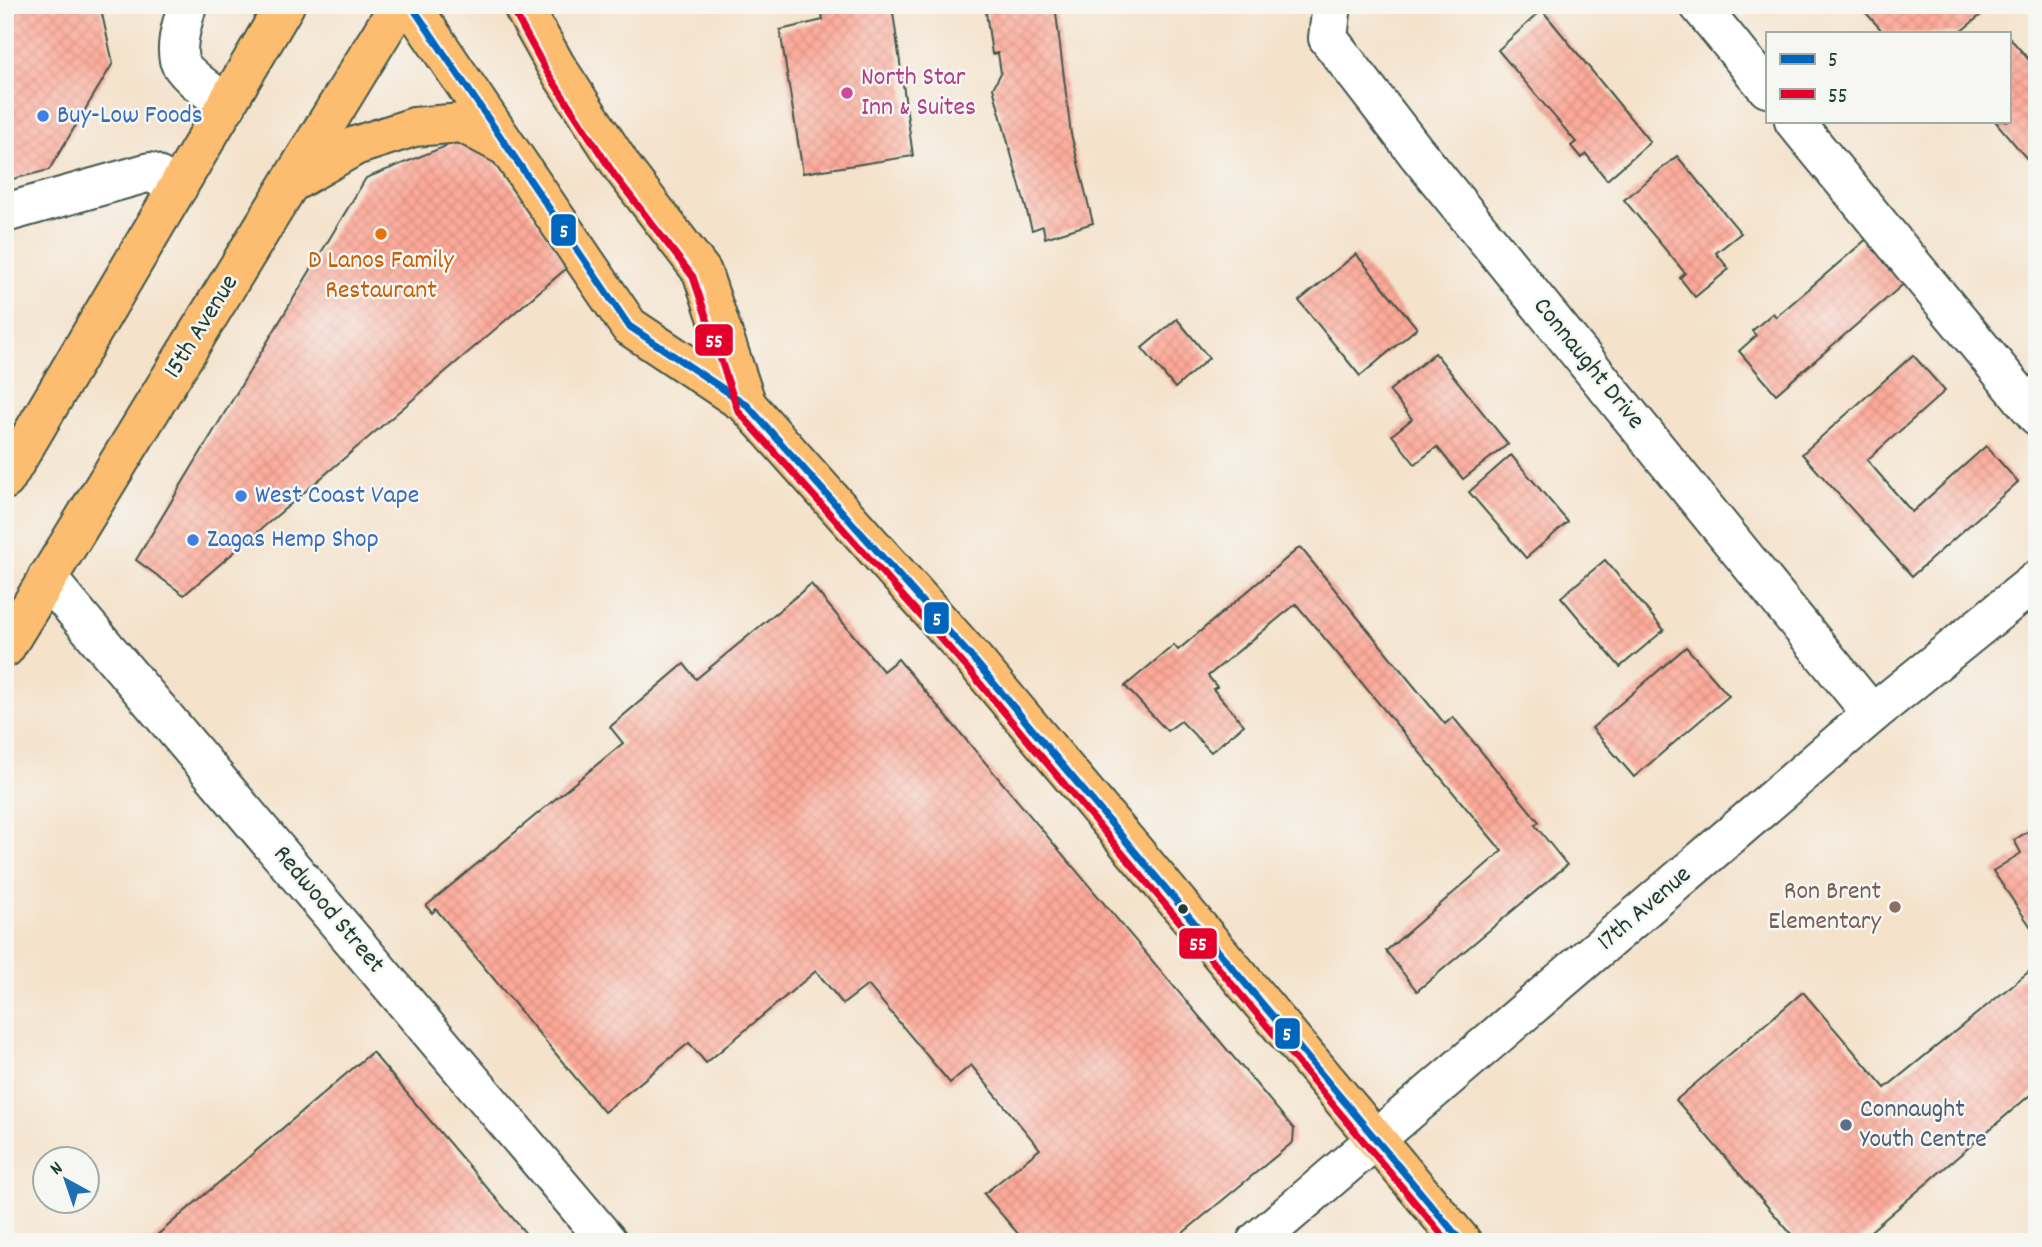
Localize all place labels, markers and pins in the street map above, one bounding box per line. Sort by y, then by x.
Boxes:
place label: North Star Inn & Suites [861,60,976,127]
marker: North Star Inn & Suites [839,85,855,101]
place label: Buy-Low Foods [57,98,203,135]
marker: Buy-Low Foods [35,108,51,124]
marker: D Lanos Family Restaurant [373,226,389,242]
place label: D Lanos Family Restaurant [308,243,454,310]
place label: West Coast Vape [255,478,419,515]
marker: West Coast Vape [233,488,249,504]
place label: Zagas Hemp Shop [207,522,379,559]
marker: Zagas Hemp Shop [185,532,201,548]
place label: Ron Brent Elementary [1768,874,1881,941]
marker: Ron Brent Elementary [1887,899,1903,915]
unlabelled marker [1176,902,1190,916]
place label: Connaught Youth Centre [1860,1092,1987,1159]
marker: Connaught Youth Centre [1838,1117,1854,1133]

